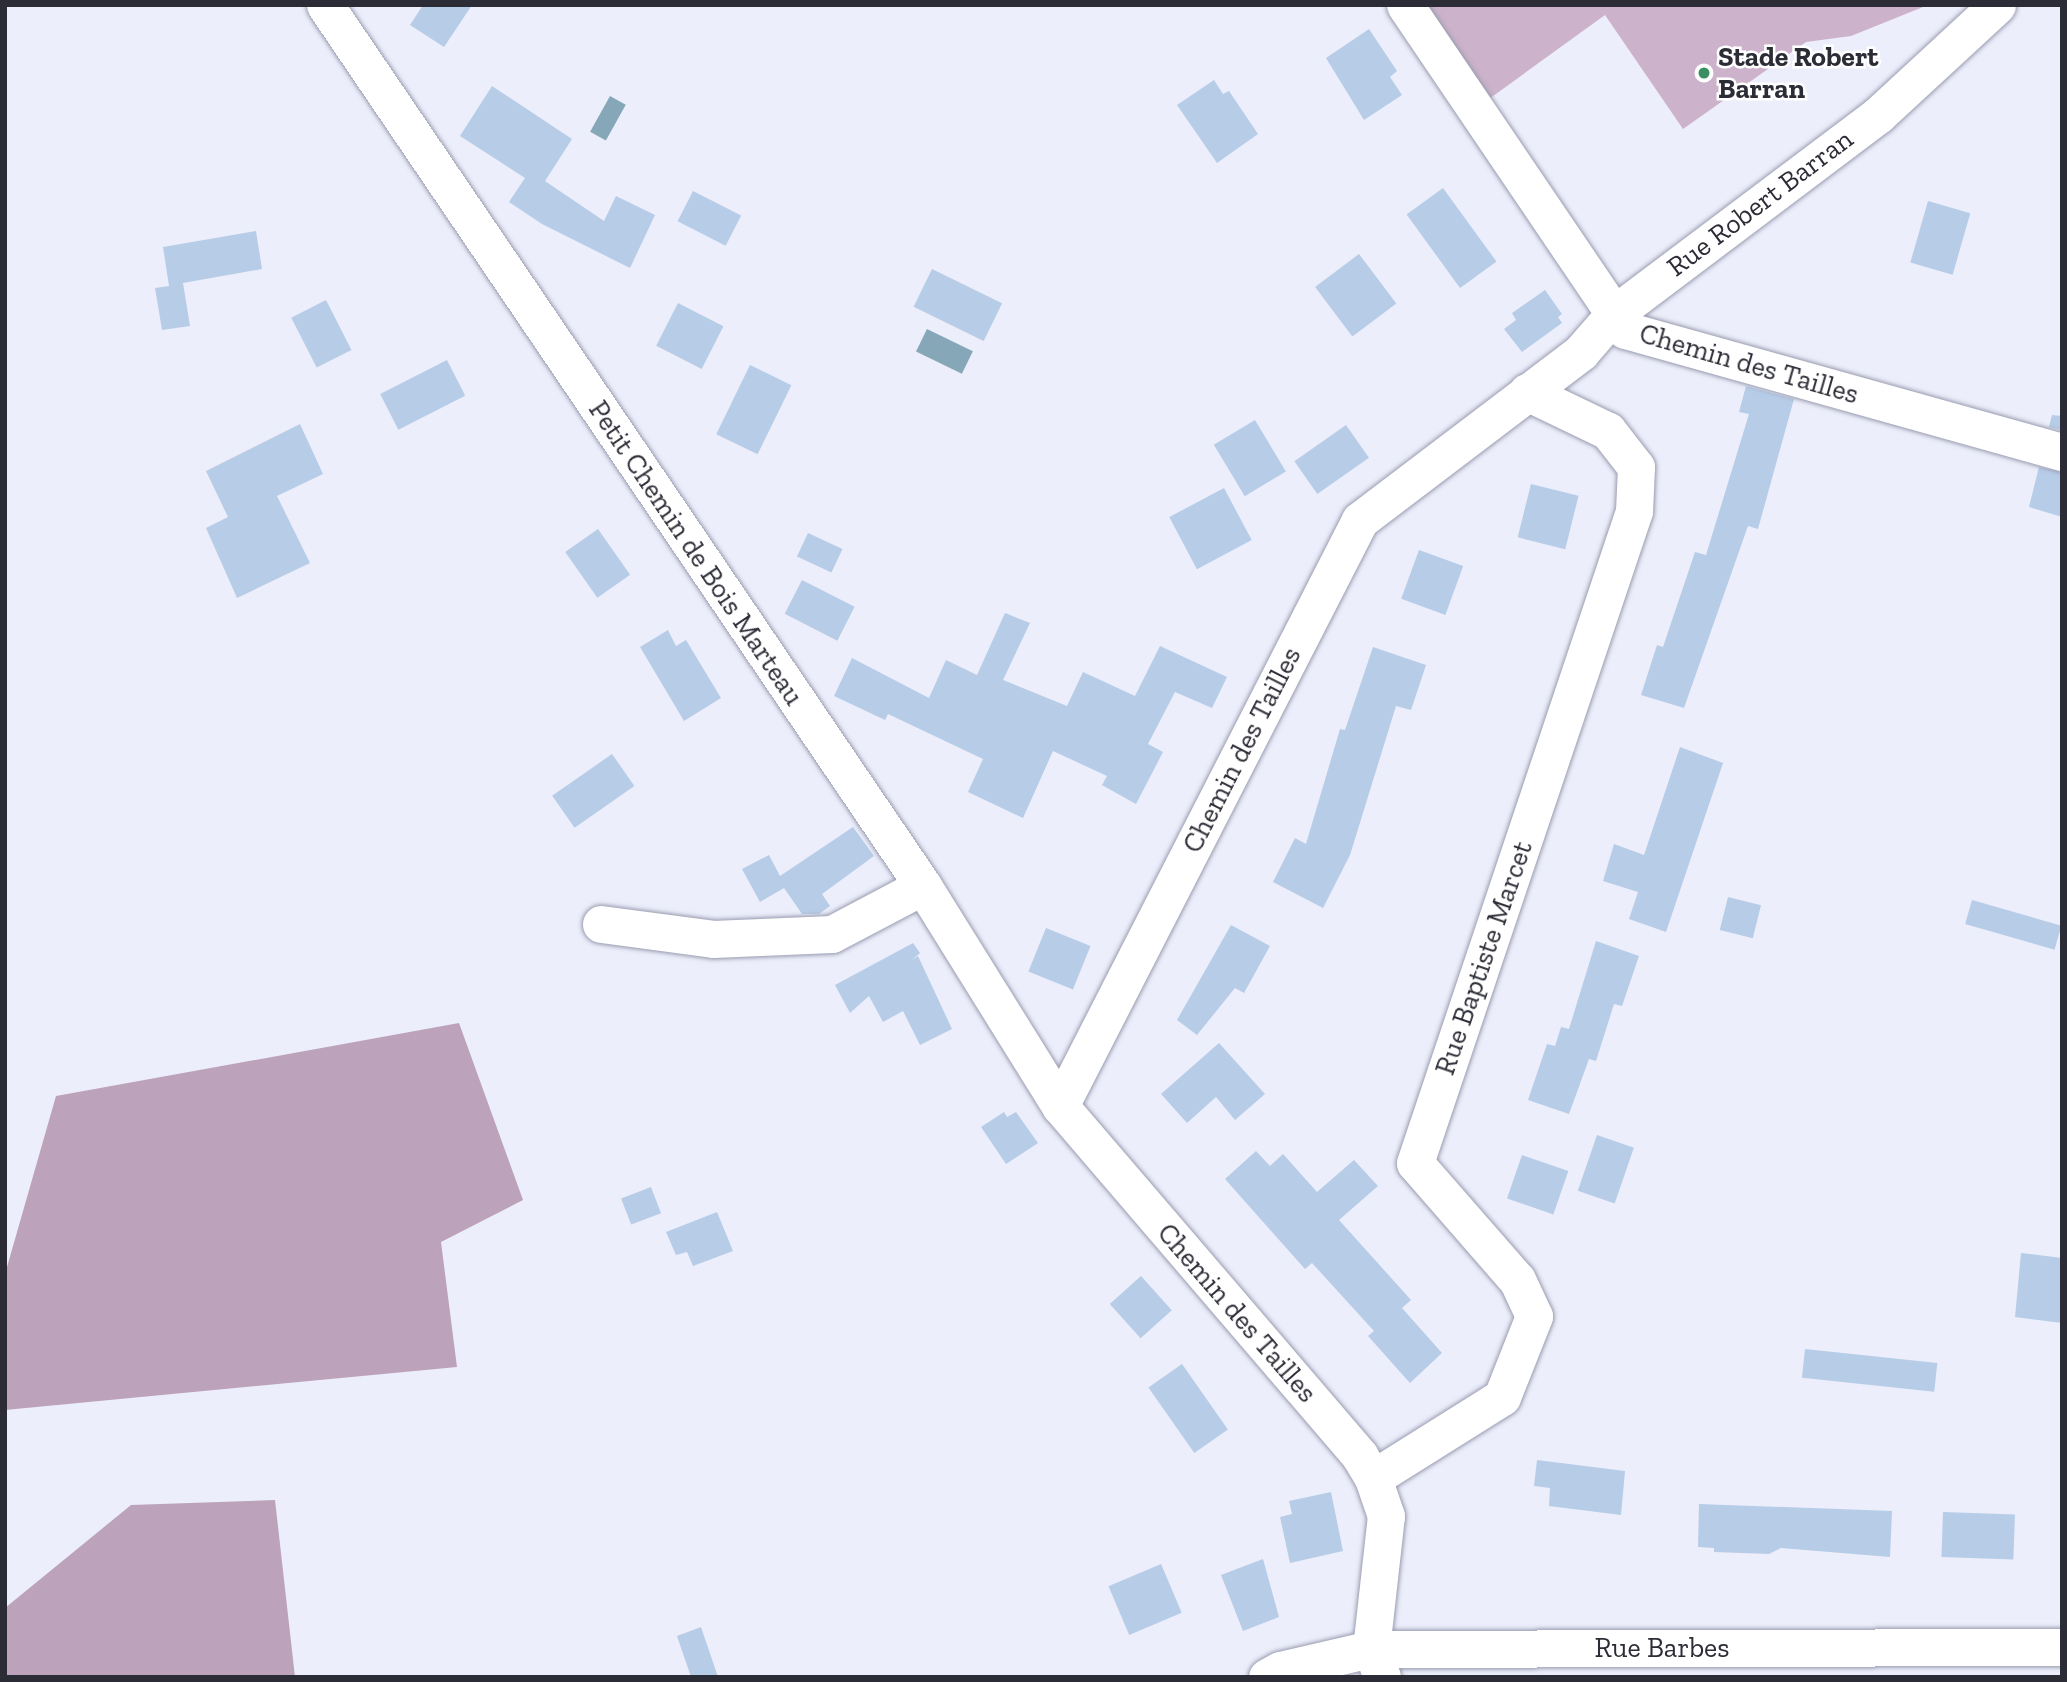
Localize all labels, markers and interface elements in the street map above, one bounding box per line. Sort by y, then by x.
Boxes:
place label: Stade Robert Barran [1718,40,1878,106]
marker: Stade Robert Barran [1696,65,1712,81]
street label: Rue Robert Barran [1660,122,1860,284]
street label: Chemin des Tailles [1635,317,1863,411]
street label: Petit Chemin de Bois Marteau [581,394,811,712]
street label: Chemin des Tailles [1176,641,1308,859]
street label: Rue Baptiste Marcet [1428,837,1540,1079]
street label: Chemin des Tailles [1150,1216,1324,1410]
street label: Rue Barbes [1594,1631,1730,1665]

